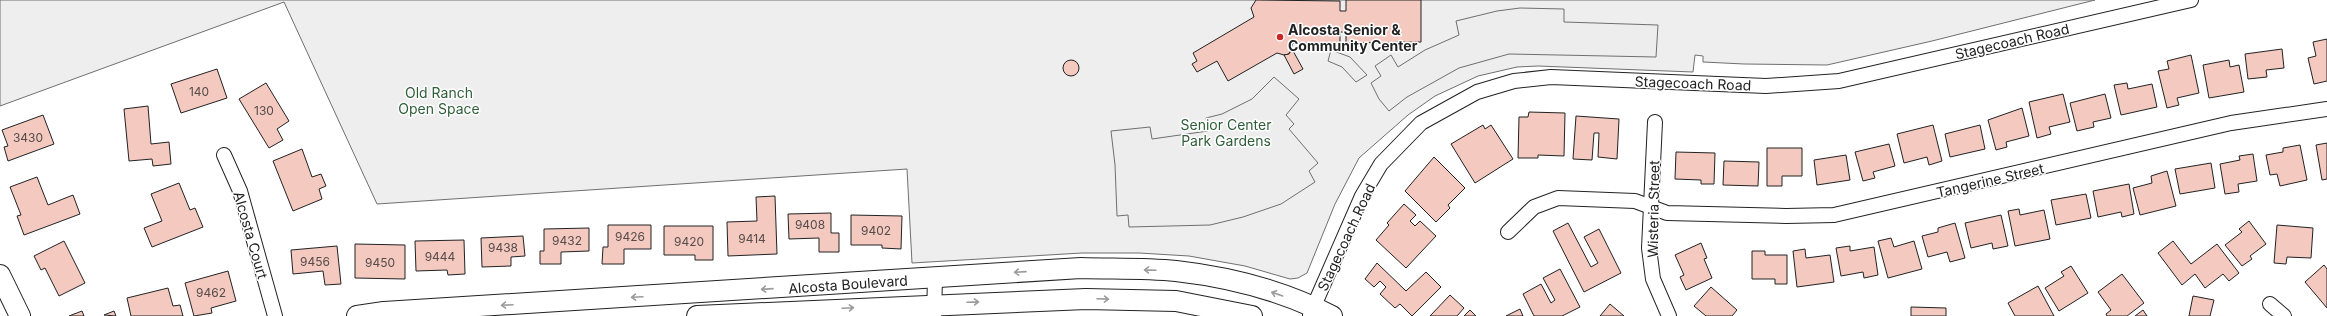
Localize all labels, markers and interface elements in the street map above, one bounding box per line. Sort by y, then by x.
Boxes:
street label: Stagecoach Road [1953,20,2071,62]
place label: Alcosta Senior & Community Center [1288,21,1418,54]
marker: Alcosta Senior & Community Center [1275,32,1285,42]
street label: Stagecoach Road [1634,72,1752,94]
house number: 140 [189,84,209,99]
park label: Old Ranch Open Space [398,84,480,117]
house number: 130 [254,103,274,118]
park label: Senior Center Park Gardens [1181,116,1271,149]
house number: 3430 [13,130,43,145]
street label: Tangerine Street [1935,159,2046,201]
street label: Wisteria Street [1644,160,1662,258]
street label: Stagecoach Road [1314,181,1378,293]
street label: Alcosta Court [230,189,272,281]
house number: 9408 [795,217,825,232]
house number: 9402 [861,223,891,238]
house number: 9426 [615,229,645,244]
house number: 9414 [738,231,766,246]
house number: 9432 [552,233,582,248]
house number: 9420 [674,234,704,249]
house number: 9438 [488,240,518,255]
house number: 9444 [425,249,456,264]
house number: 9456 [300,254,330,269]
house number: 9450 [365,255,395,270]
one-way arrow [1144,267,1157,274]
one-way arrow [1014,269,1027,276]
street label: Alcosta Boulevard [788,271,908,297]
house number: 9462 [196,285,226,300]
one-way arrow [761,286,774,293]
one-way arrow [1270,290,1283,297]
one-way arrow [631,294,644,301]
one-way arrow [1096,295,1109,303]
one-way arrow [966,299,979,306]
one-way arrow [501,301,514,309]
one-way arrow [841,304,854,312]

